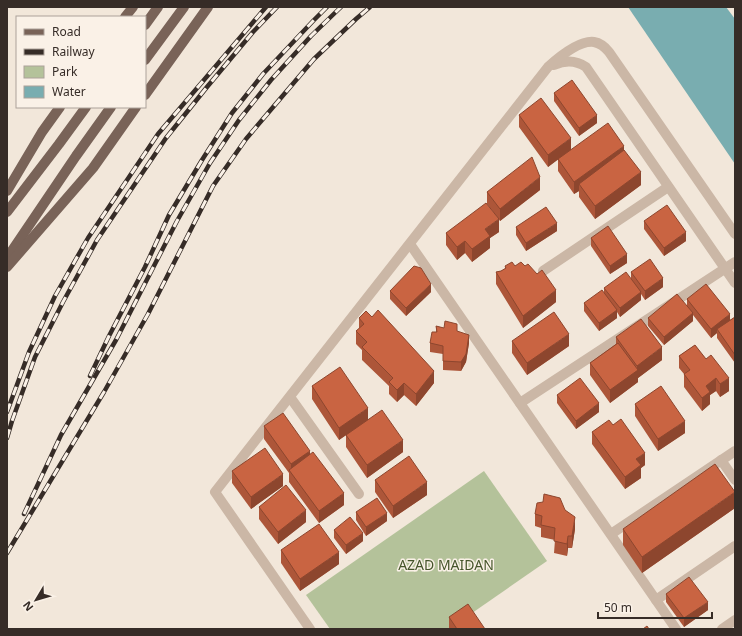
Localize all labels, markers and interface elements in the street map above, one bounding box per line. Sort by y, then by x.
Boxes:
legend [16,16,146,108]
text: Road [52,23,81,40]
text: Railway [52,43,96,60]
text: Park [52,63,78,80]
text: Water [52,83,86,100]
park label: AZAD MAIDAN [398,555,494,574]
north arrow [16,580,56,620]
scale bar [598,594,712,620]
text: N [19,598,36,615]
text: 50 m [604,599,632,616]

